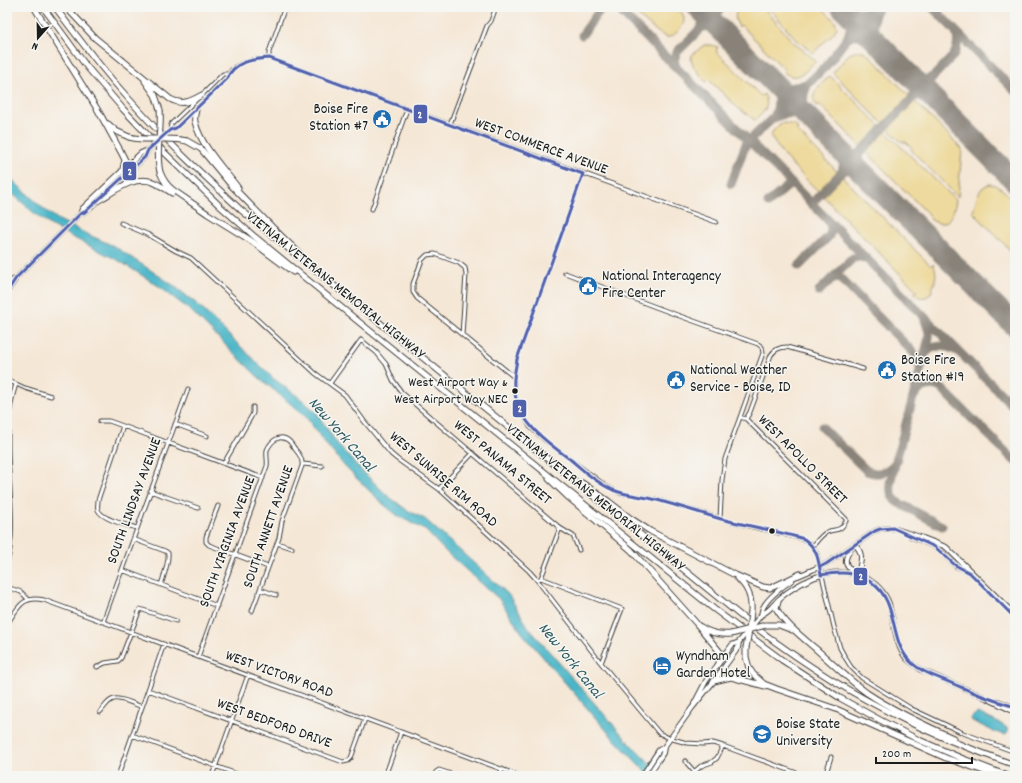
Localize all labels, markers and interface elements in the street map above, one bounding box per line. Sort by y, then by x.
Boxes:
north arrow [18,18,58,58]
text: N [29,37,41,54]
place label: Boise Fire Station #7 [309,99,368,138]
line badge: 2 [413,104,428,124]
public building icon: Boise Fire Station #7 [371,108,393,130]
text: 2 [418,108,423,124]
street label: WEST COMMERCE AVENUE [471,113,611,181]
line badge: 2 [122,161,137,181]
text: 2 [128,165,133,181]
street label: VIETNAM VETERANS MEMORIAL HIGHWAY [241,207,430,366]
place label: National Interagency Fire Center [602,266,722,305]
public building icon: National Interagency Fire Center [577,275,599,297]
place label: Boise Fire Station #19 [901,350,964,389]
public building icon: Boise Fire Station #19 [876,359,898,381]
place label: National Weather Service - Boise, ID [690,360,791,399]
public building icon: National Weather Service - Boise, ID [665,369,687,391]
place label: West Airport Way & West Airport Way NEC [394,373,508,410]
marker: West Airport Way & West Airport Way NEC [510,386,520,396]
water label: New York Canal [302,393,381,478]
line badge: 2 [512,399,527,418]
text: 2 [518,402,523,418]
street label: WEST APOLLO STREET [752,410,852,510]
street label: WEST PANAMA STREET [448,415,556,511]
street label: VIETNAM VETERANS MEMORIAL HIGHWAY [501,419,690,578]
street label: WEST SUNRISE RIM ROAD [384,427,502,534]
street label: SOUTH LINDSAY AVENUE [102,435,168,567]
street label: SOUTH ANNETT AVENUE [238,462,300,591]
street label: SOUTH VIRGINIA AVENUE [194,473,262,611]
unlabelled marker [767,526,777,536]
line badge: 2 [853,567,868,586]
text: 2 [859,570,864,586]
water label: New York Canal [532,618,609,705]
street label: WEST VICTORY ROAD [222,645,336,705]
place label: Wyndham Garden Hotel [676,646,751,685]
hotel icon: Wyndham Garden Hotel [651,655,673,677]
street label: WEST BEDFORD DRIVE [214,693,335,755]
place label: Boise State University [776,714,841,753]
school or university icon: Boise State University [751,723,773,745]
scale bar [876,739,972,765]
text: 200 m [882,746,911,763]

